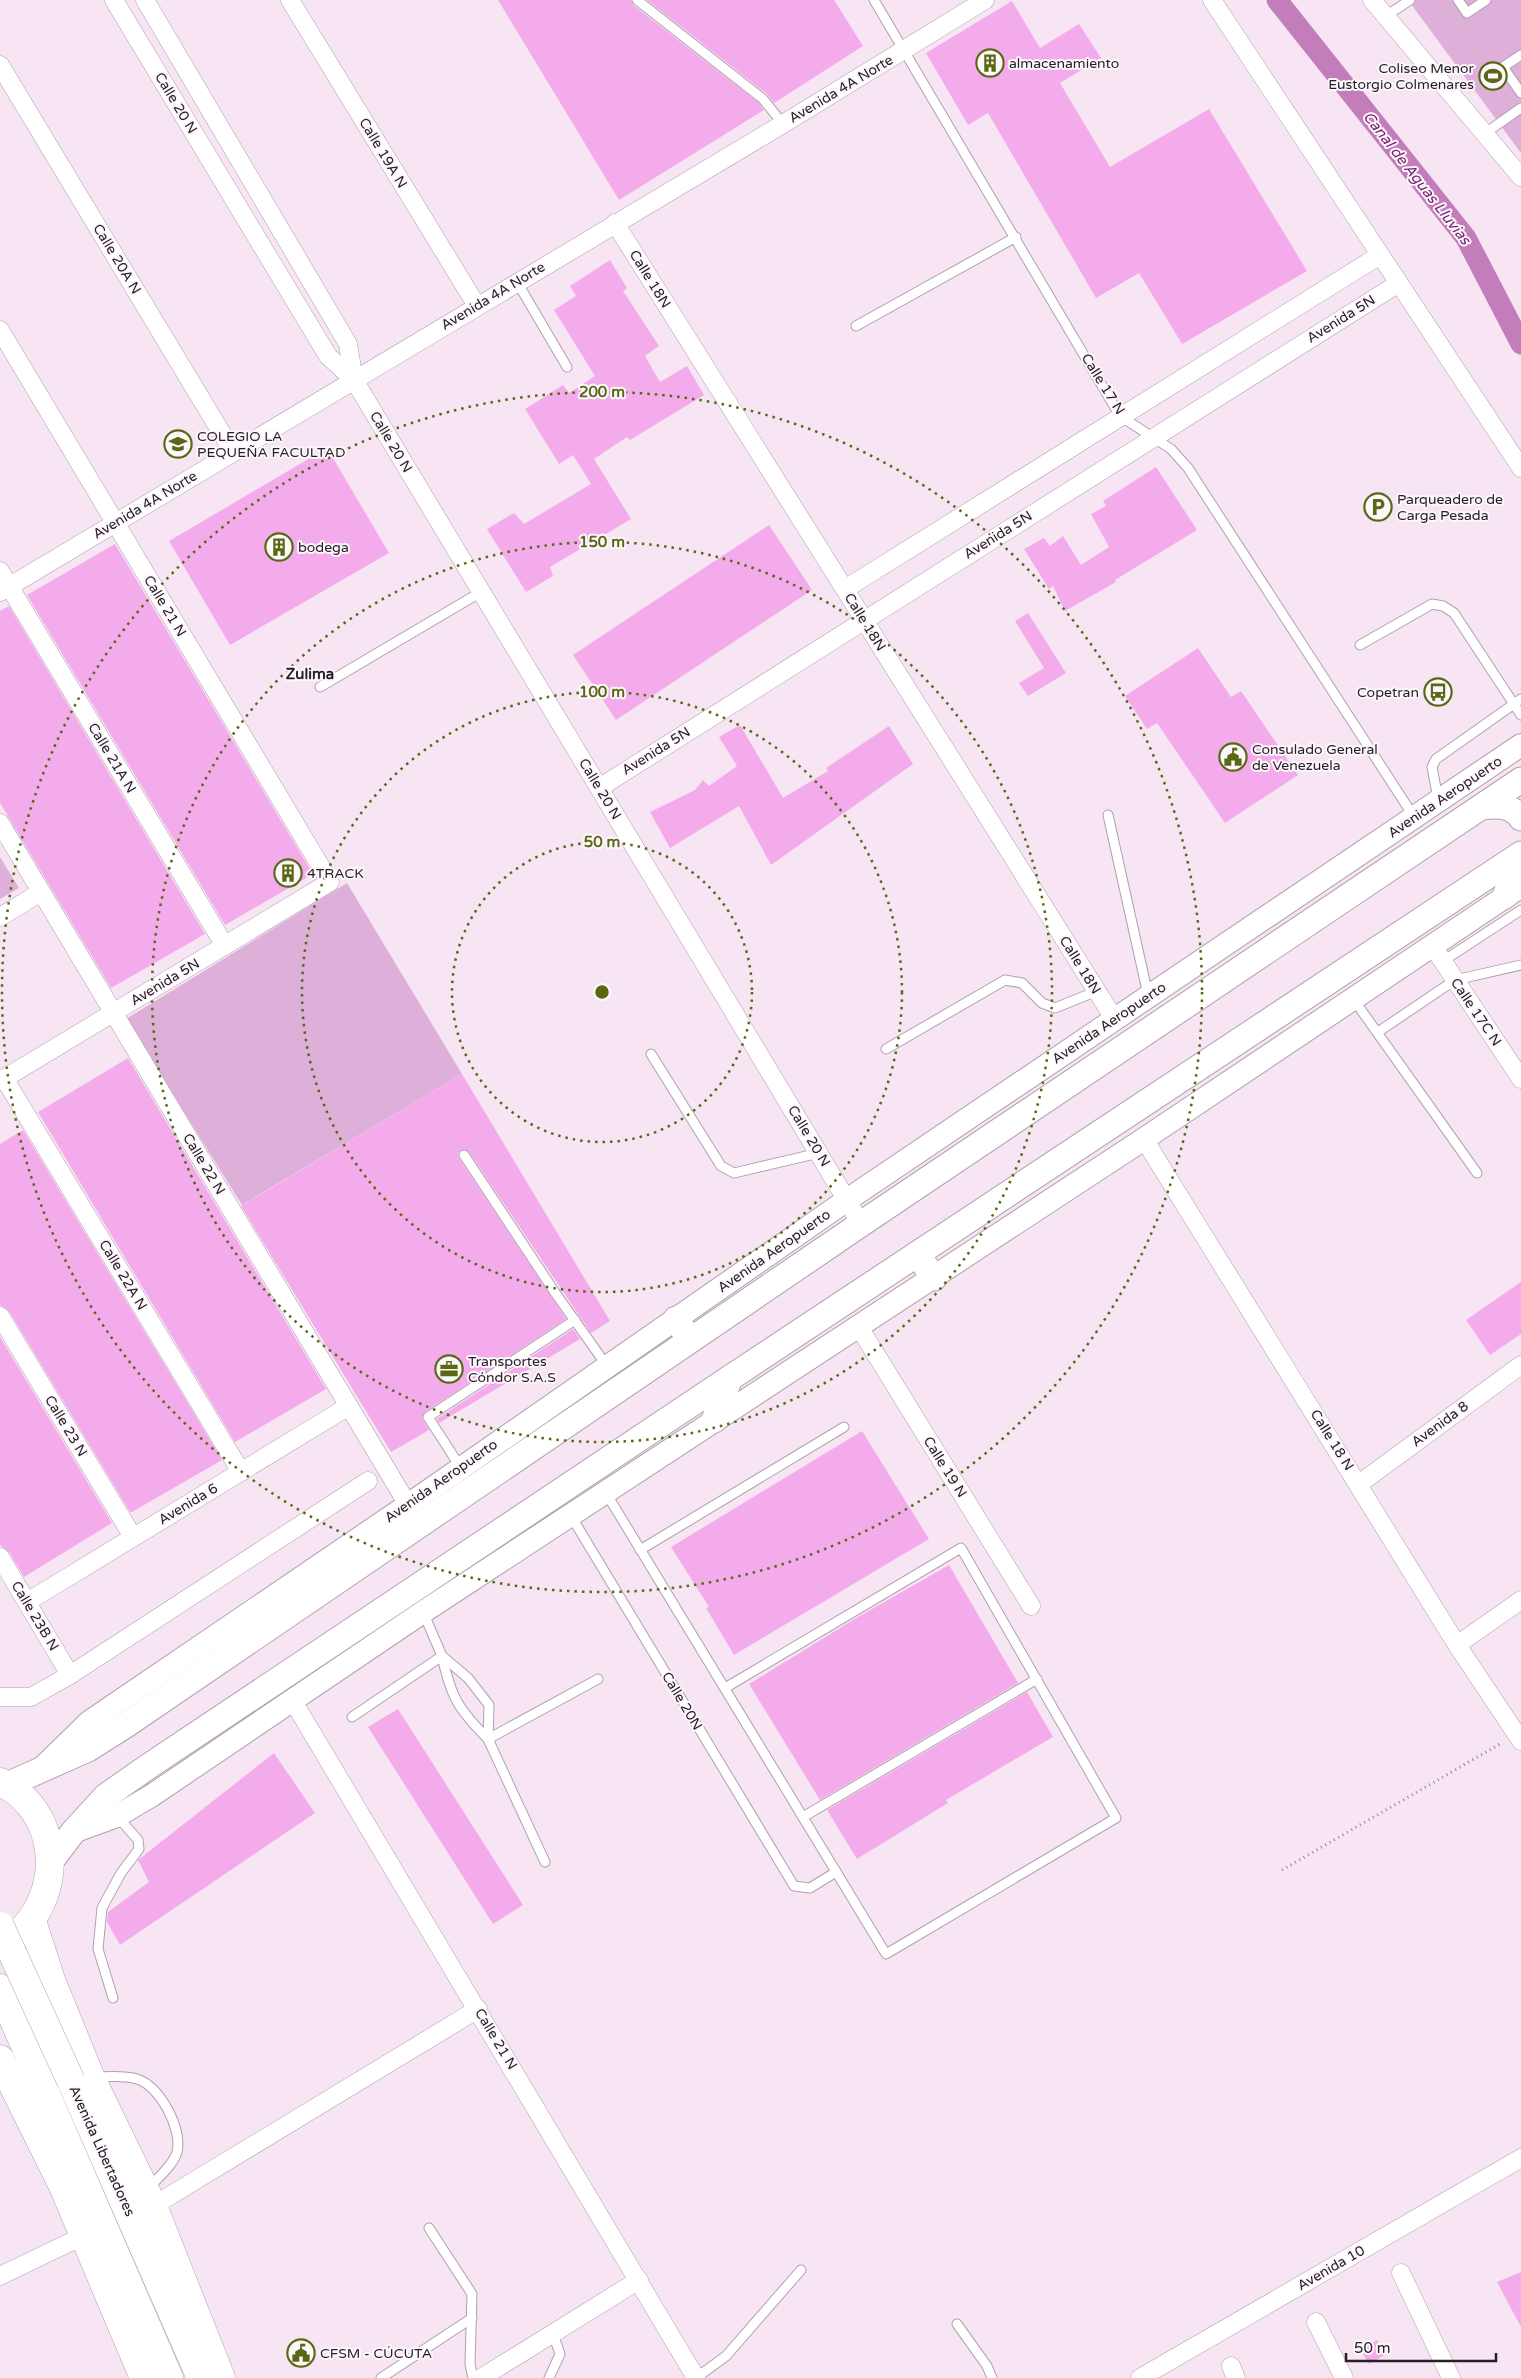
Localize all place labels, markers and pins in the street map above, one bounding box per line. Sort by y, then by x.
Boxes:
building icon: almacenamiento [975,48,1005,78]
place label: almacenamiento [1009,55,1119,72]
place label: Coliseo Menor Eustorgio Colmenares [1328,60,1475,93]
sports icon: Coliseo Menor Eustorgio Colmenares [1478,61,1508,91]
place label: COLEGIO LA PEQUEÑA FACULTAD [197,428,346,461]
school or university icon: COLEGIO LA PEQUEÑA FACULTAD [163,429,193,459]
place label: Parqueadero de Carga Pesada [1397,491,1503,524]
parking icon: Parqueadero de Carga Pesada [1363,492,1393,522]
building icon: bodega [264,532,294,562]
place label: bodega [298,539,349,556]
bus stop icon: Copetran [1423,677,1453,707]
place label: Copetran [1357,684,1419,701]
place label: Consulado General de Venezuela [1252,741,1378,774]
public building icon: Consulado General de Venezuela [1218,742,1248,772]
building icon: 4TRACK [273,858,303,888]
place label: 4TRACK [307,865,364,882]
centre of rings [593,983,611,1001]
place label: Transportes Cóndor S.A.S [468,1353,556,1386]
office icon: Transportes Cóndor S.A.S [434,1354,464,1384]
public building icon: CFSM - CÚCUTA [286,2338,316,2368]
place label: CFSM - CÚCUTA [320,2345,432,2362]

